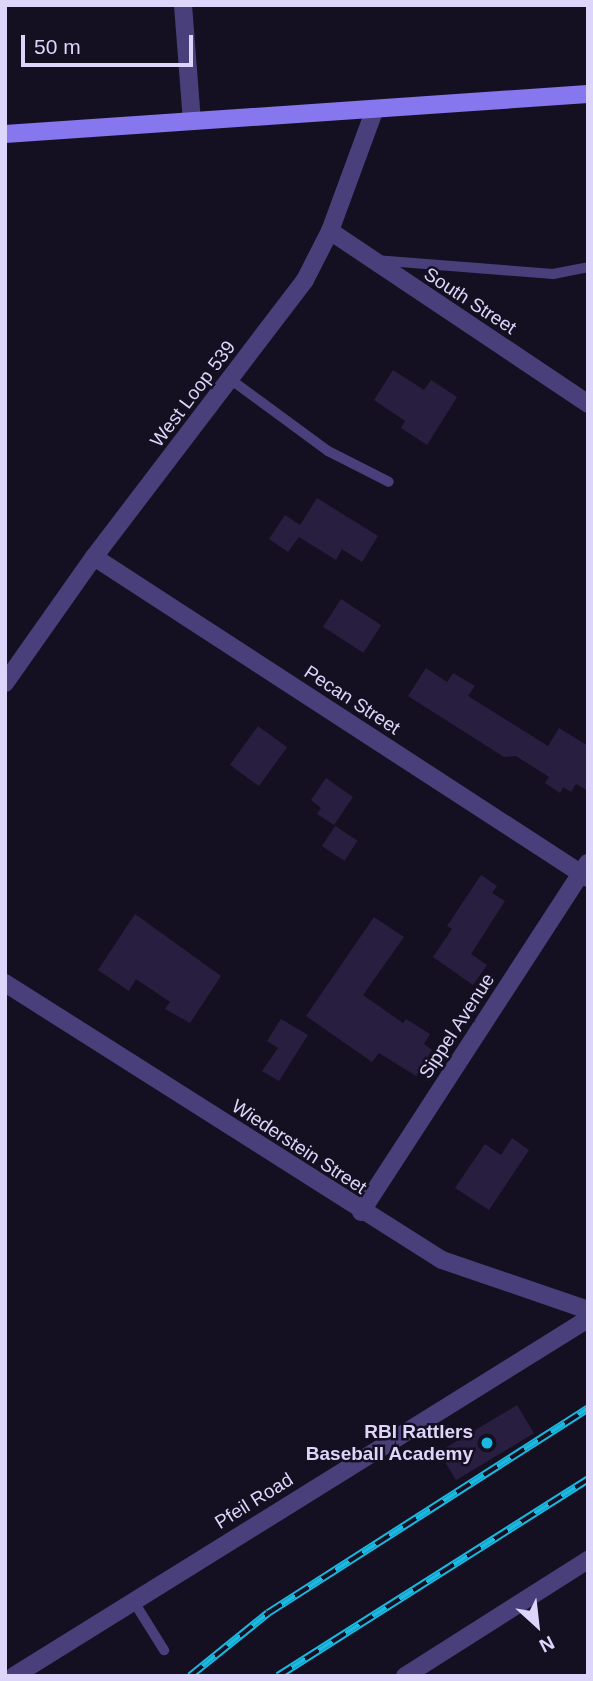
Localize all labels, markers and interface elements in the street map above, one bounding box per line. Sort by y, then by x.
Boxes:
scale bar [24,21,196,65]
text: 50 m [34,35,81,58]
street label: South Street [419,263,521,339]
street label: West Loop 539 [146,336,240,452]
street label: Pecan Street [300,661,404,739]
street label: Sippel Avenue [414,969,500,1083]
street label: Wiederstein Street [227,1095,371,1199]
place label: RBI Rattlers Baseball Academy [305,1421,473,1465]
marker: RBI Rattlers Baseball Academy [479,1435,495,1451]
street label: Pfeil Road [211,1468,297,1534]
north arrow [502,1590,572,1660]
text: N [536,1632,558,1657]

